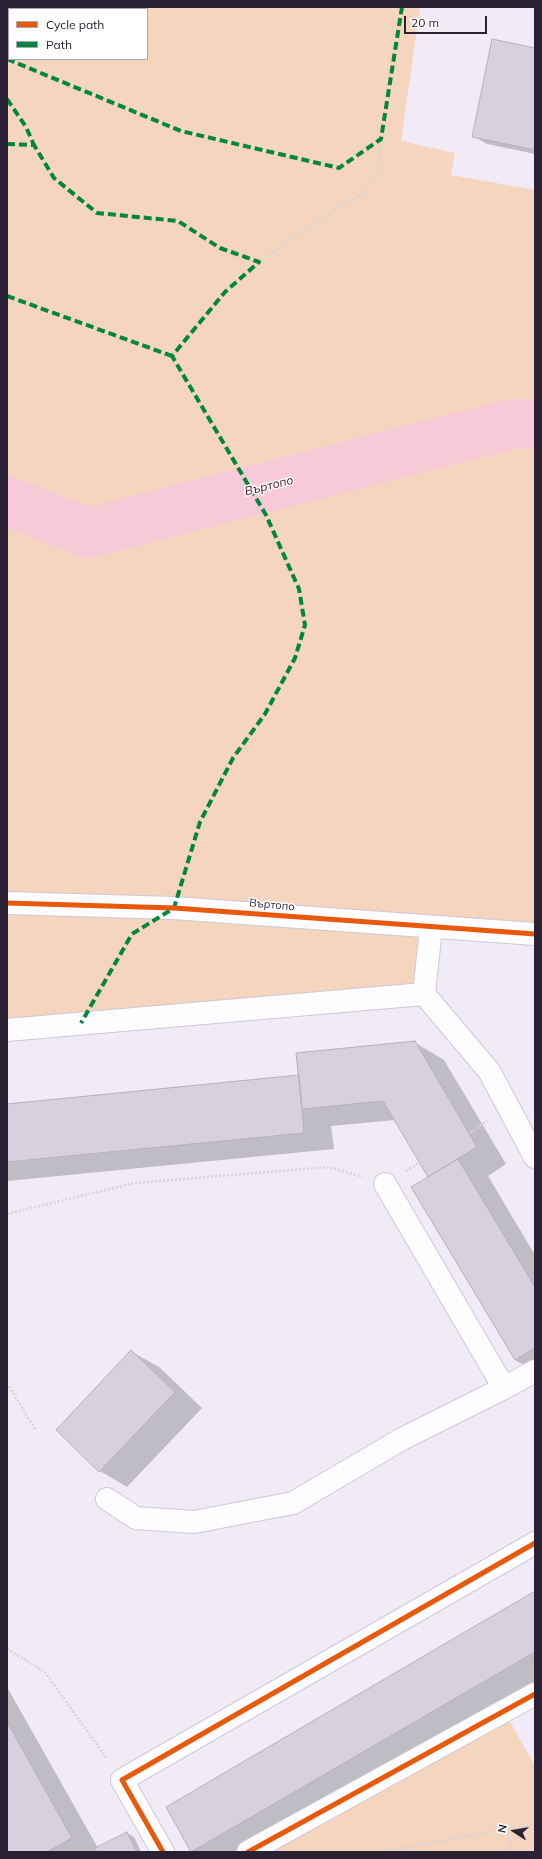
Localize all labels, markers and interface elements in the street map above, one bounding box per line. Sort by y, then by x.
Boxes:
legend [8,8,148,60]
scale bar [406,8,489,34]
text: 20 m [411,15,439,30]
text: Cycle path [46,17,104,32]
text: Path [46,37,72,52]
water label: Въртопо [243,473,295,499]
street label: Въртопо [249,896,295,914]
north arrow [494,1811,534,1851]
text: N [495,1823,510,1834]

